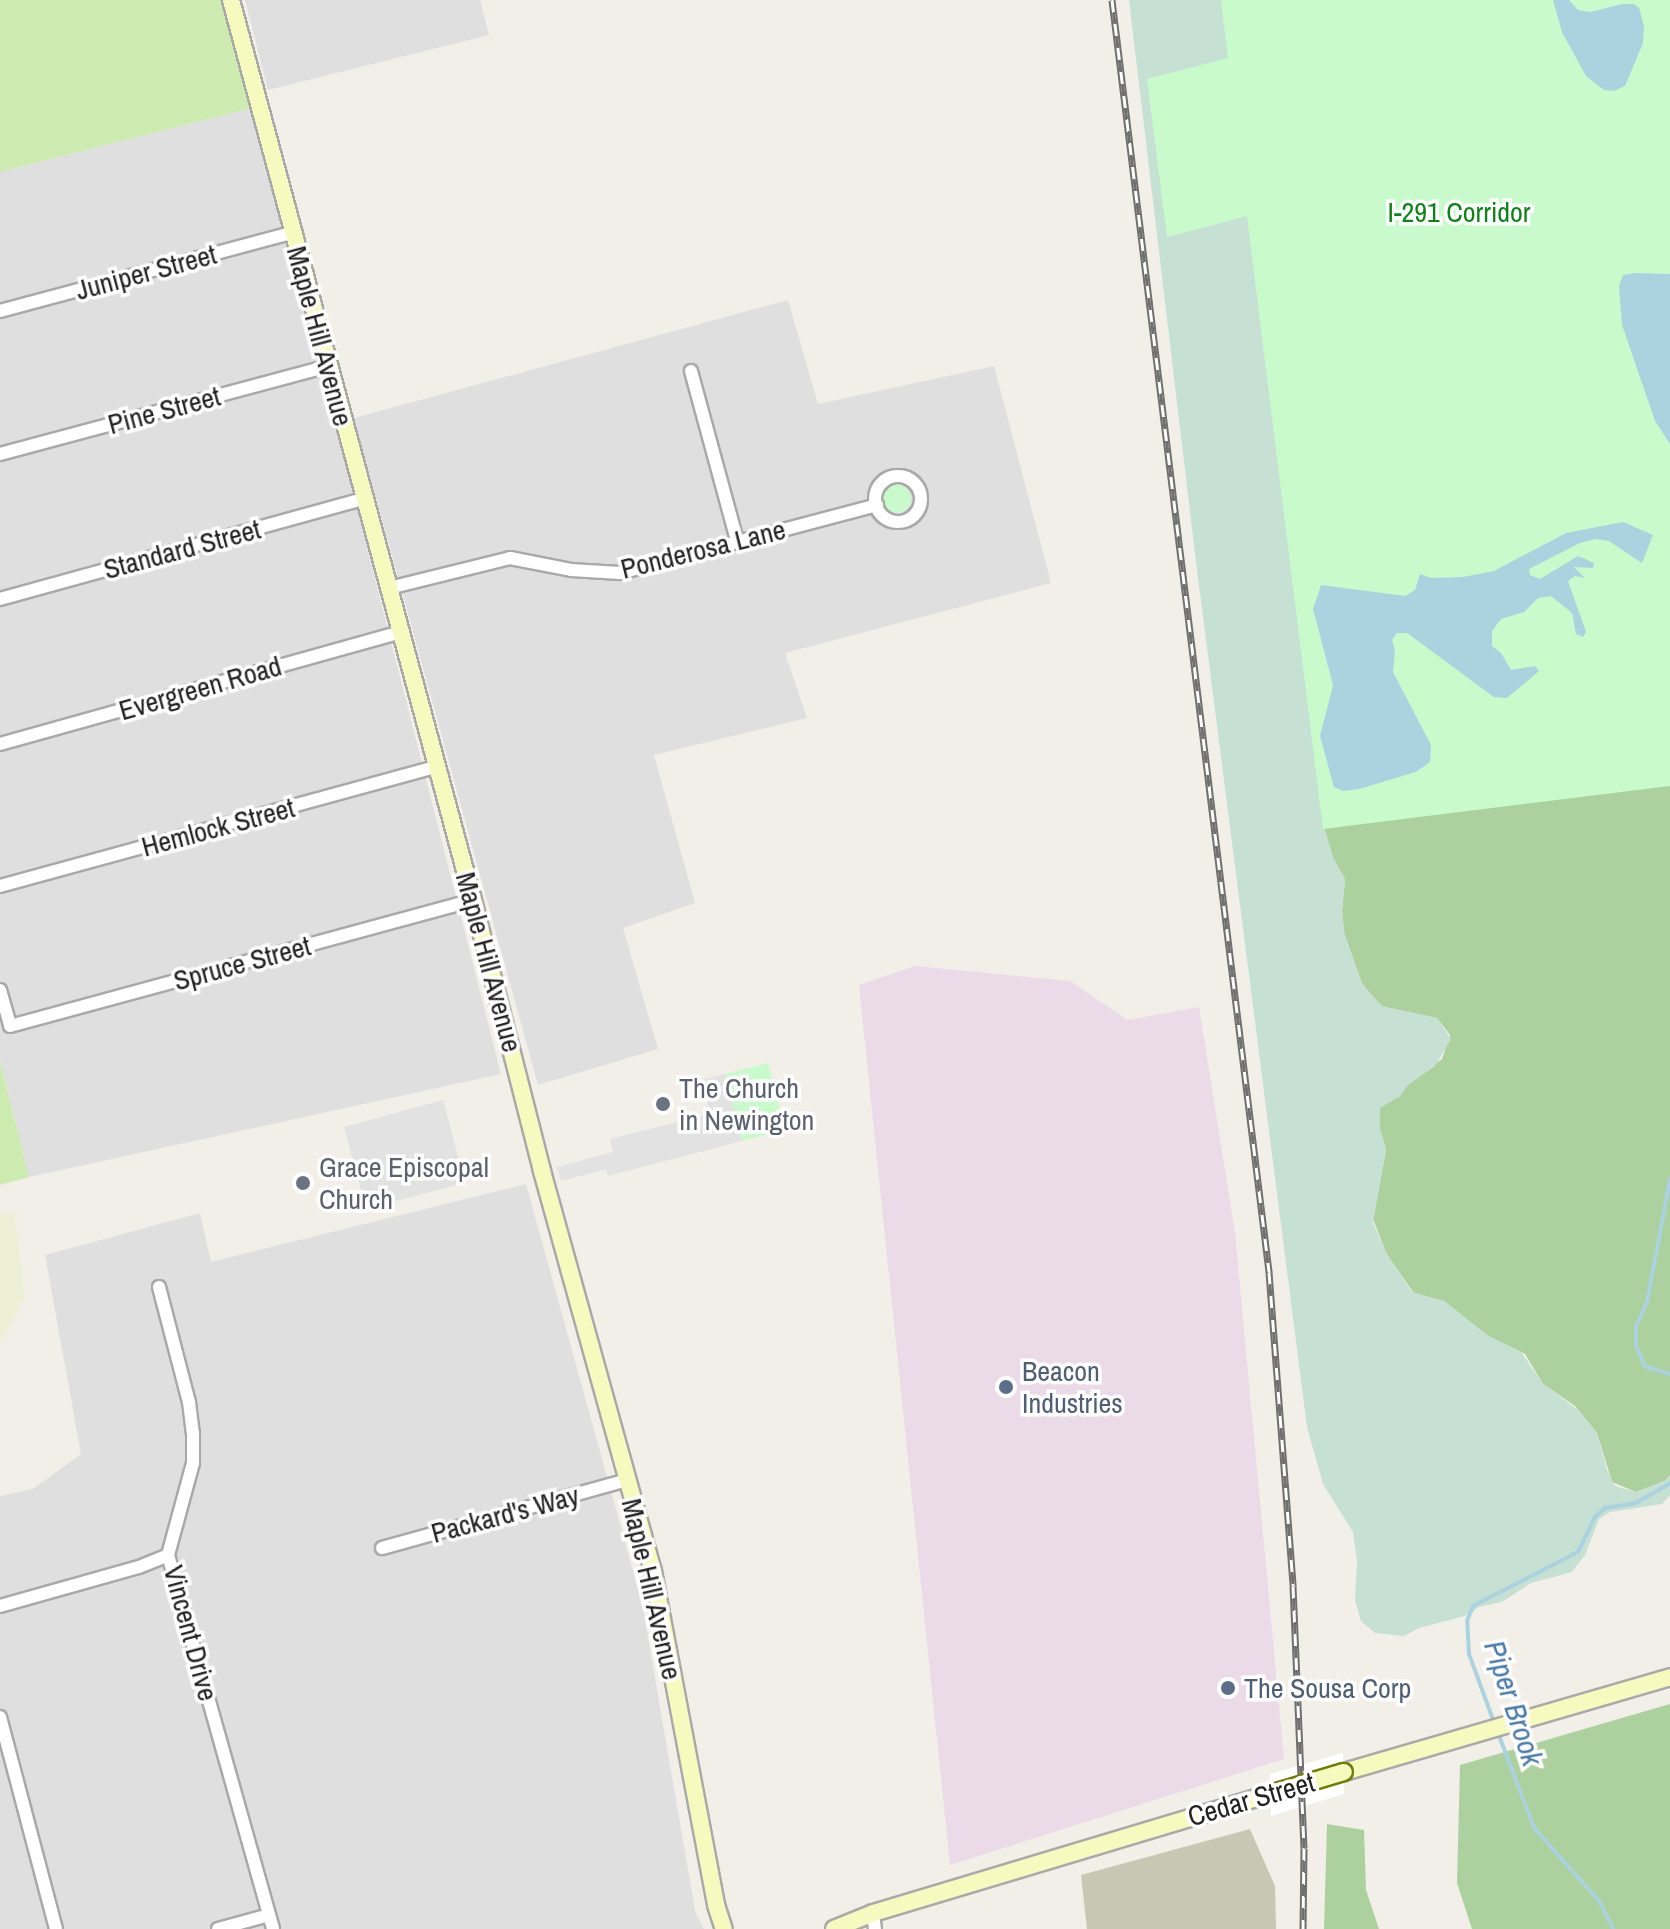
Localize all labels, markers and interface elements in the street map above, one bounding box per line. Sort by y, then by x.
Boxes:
park label: I-291 Corridor [1388,195,1530,229]
street label: Juniper Street [72,237,220,307]
street label: Maple Hill Avenue [280,242,360,430]
street label: Pine Street [104,379,224,441]
street label: Standard Street [100,512,264,586]
street label: Ponderosa Lane [617,512,789,586]
street label: Evergreen Road [115,649,285,727]
street label: Hemlock Street [138,790,298,864]
street label: Maple Hill Avenue [449,868,529,1056]
street label: Spruce Street [170,929,314,997]
place label: The Church in Newington [679,1071,814,1137]
marker: The Church in Newington [654,1095,672,1113]
place label: Grace Episcopal Church [319,1150,489,1216]
marker: Grace Episcopal Church [294,1174,312,1192]
place label: Beacon Industries [1022,1354,1123,1420]
marker: Beacon Industries [997,1378,1015,1396]
street label: Packard's Way [427,1478,583,1550]
street label: Maple Hill Avenue [615,1495,689,1683]
street label: Vincent Drive [157,1562,225,1704]
water label: Piper Brook [1477,1636,1551,1770]
place label: The Sousa Corp [1244,1671,1411,1705]
marker: The Sousa Corp [1219,1679,1237,1697]
street label: Cedar Street [1184,1765,1318,1833]

